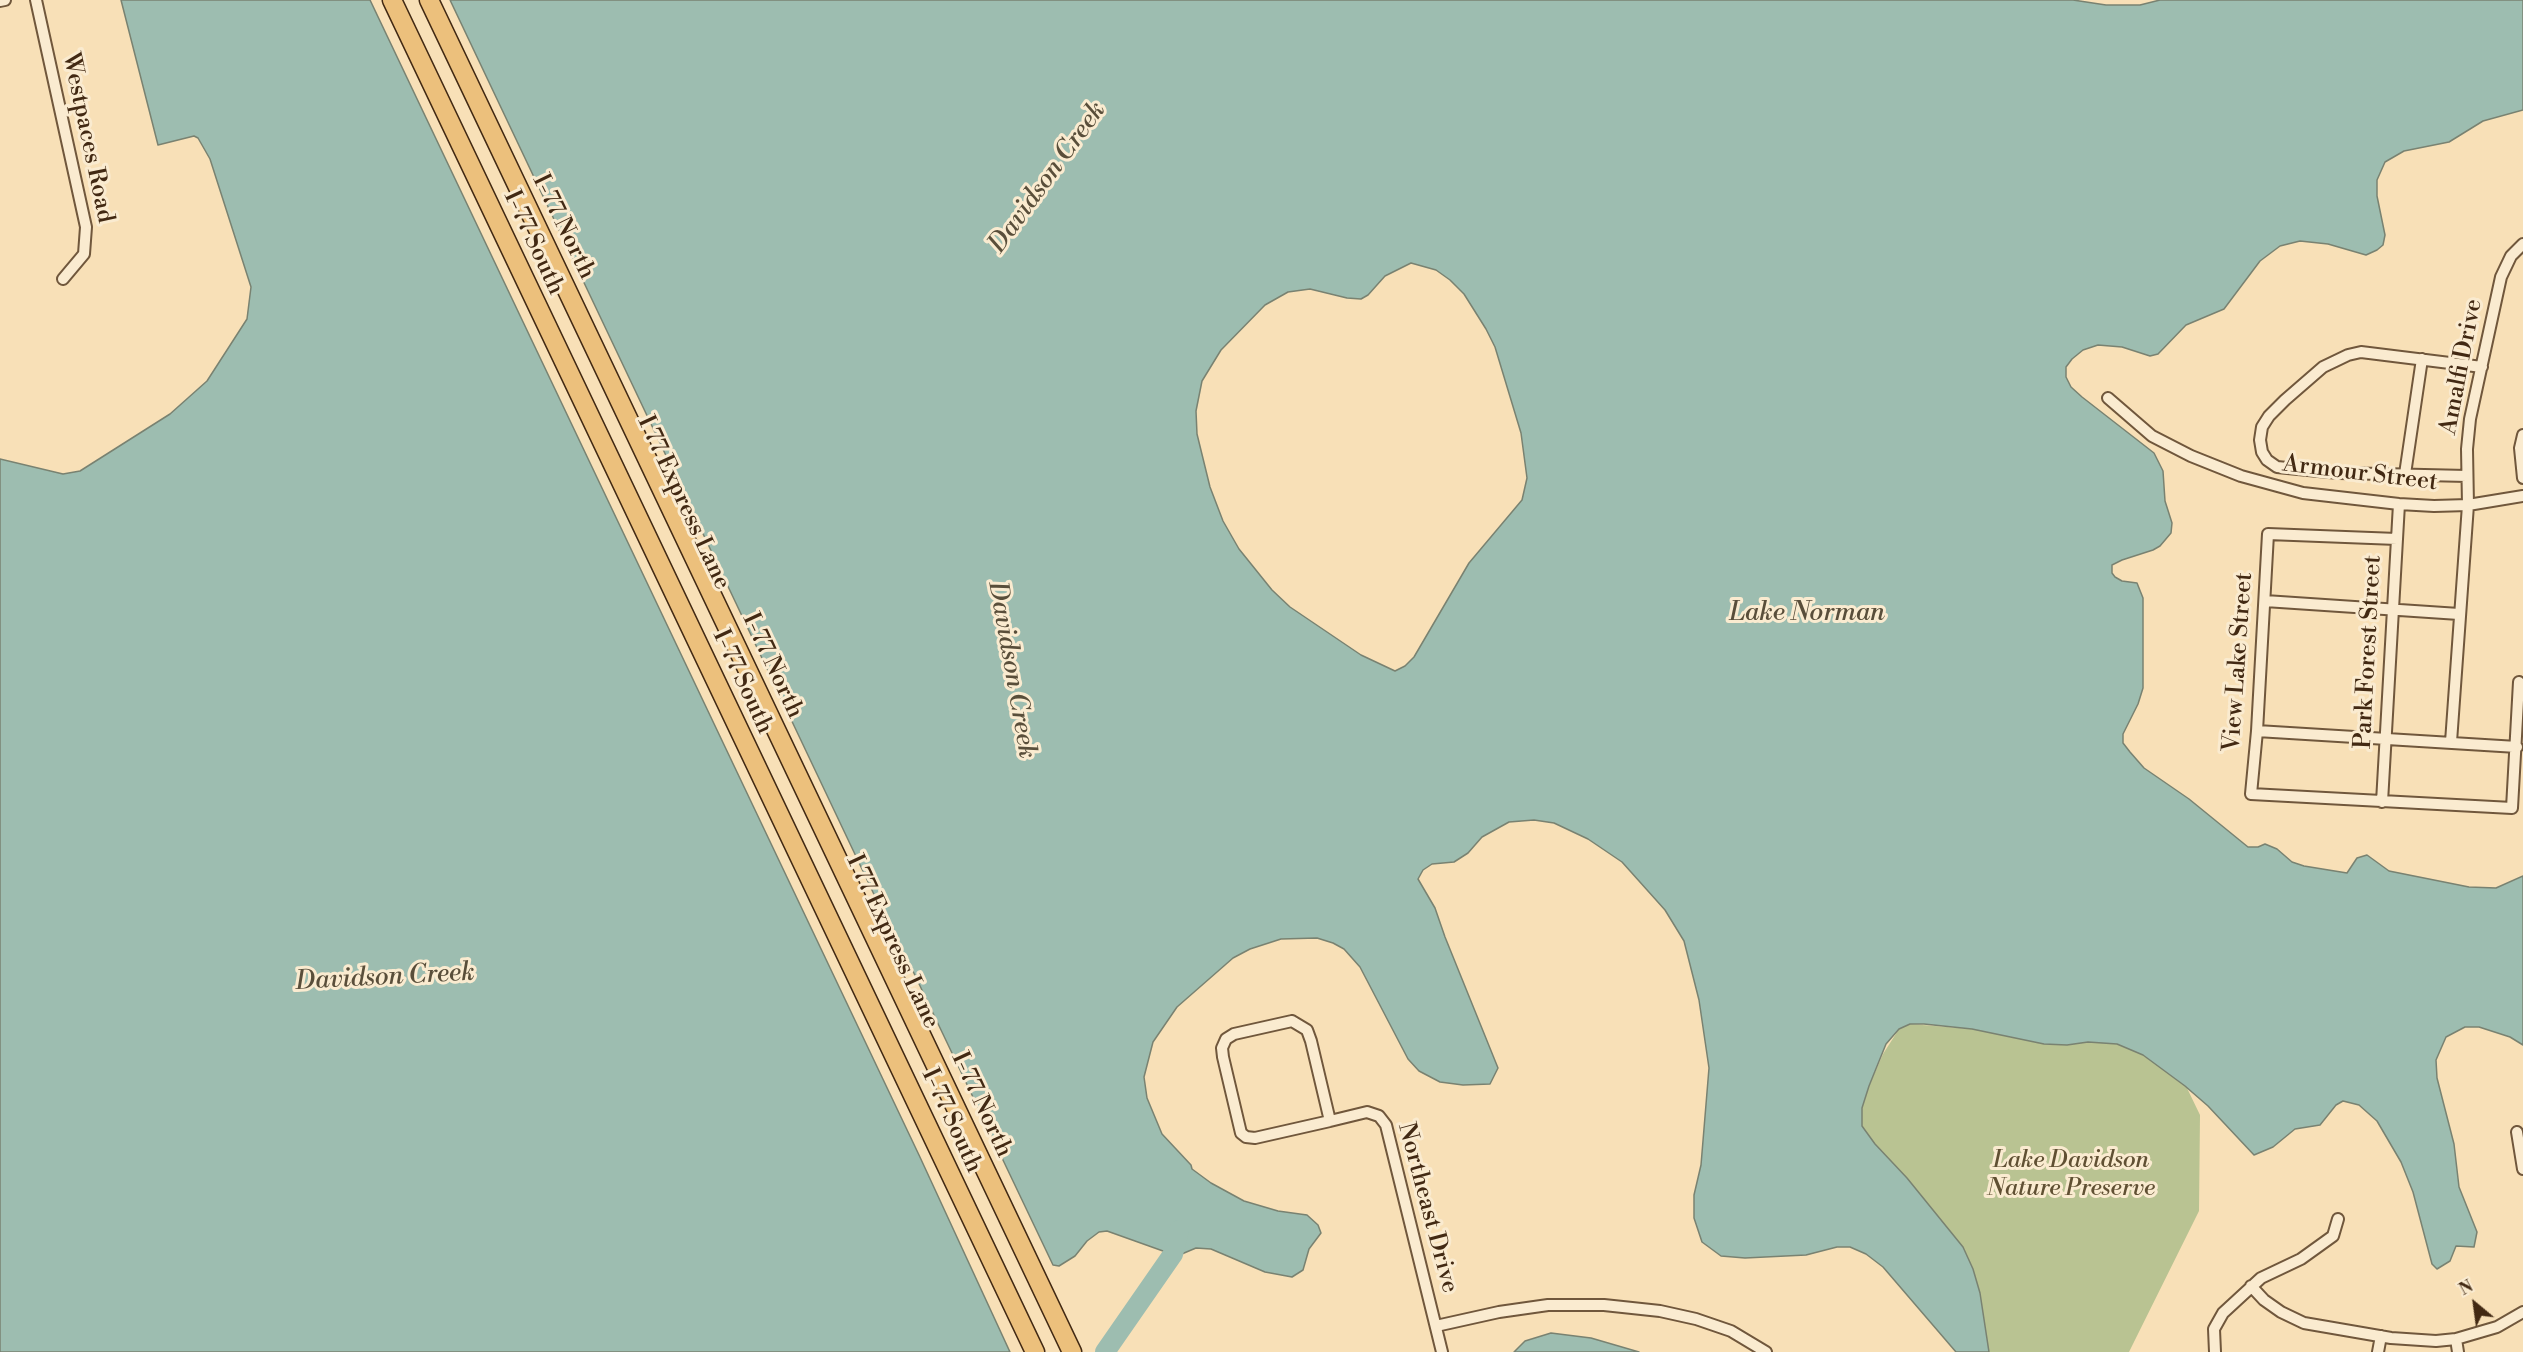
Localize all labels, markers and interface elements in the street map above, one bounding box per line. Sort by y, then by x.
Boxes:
street label: Westpaces Road [55,50,119,226]
water label: Davidson Creek [983,96,1113,260]
street label: I-77 North [525,170,601,284]
street label: I-77 South [496,186,570,300]
street label: Amalfi Drive [2435,297,2489,437]
street label: I 77 Express Lane [630,411,736,595]
street label: Armour Street [2281,450,2439,498]
street label: Park Forest Street [2350,554,2388,750]
street label: View Lake Street [2218,571,2260,753]
water label: Davidson Creek [980,579,1042,761]
water label: Lake Norman [1729,598,1885,630]
street label: I-77 North [735,609,809,723]
street label: I-77 South [705,625,779,739]
street label: I 77 Express Lane [839,850,945,1034]
water label: Davidson Creek [295,958,475,998]
street label: I-77 North [944,1048,1018,1162]
street label: I-77 South [914,1064,988,1178]
street label: Northeast Drive [1390,1120,1464,1296]
park label: Lake Davidson Nature Preserve [1987,1147,2155,1203]
north arrow [2445,1274,2505,1334]
text: N [2456,1276,2477,1300]

